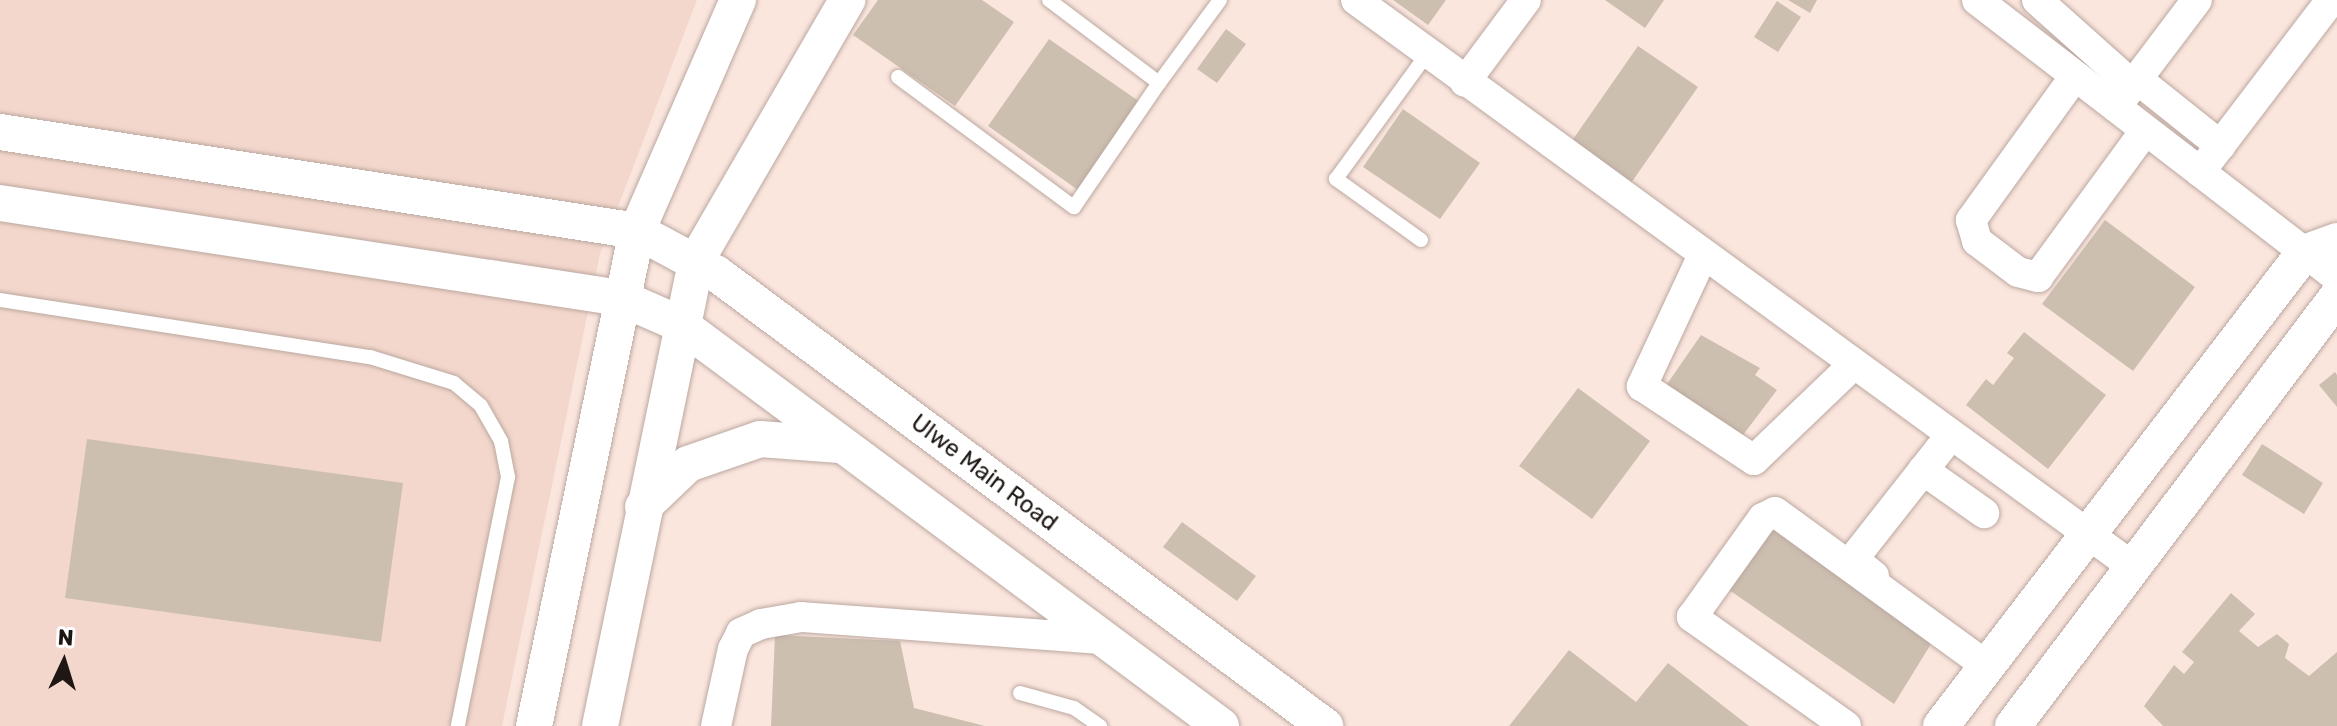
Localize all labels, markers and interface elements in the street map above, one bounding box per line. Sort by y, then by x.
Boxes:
street label: Ulwe Main Road [905,408,1063,538]
north arrow [24,622,104,702]
text: N [57,624,75,652]

